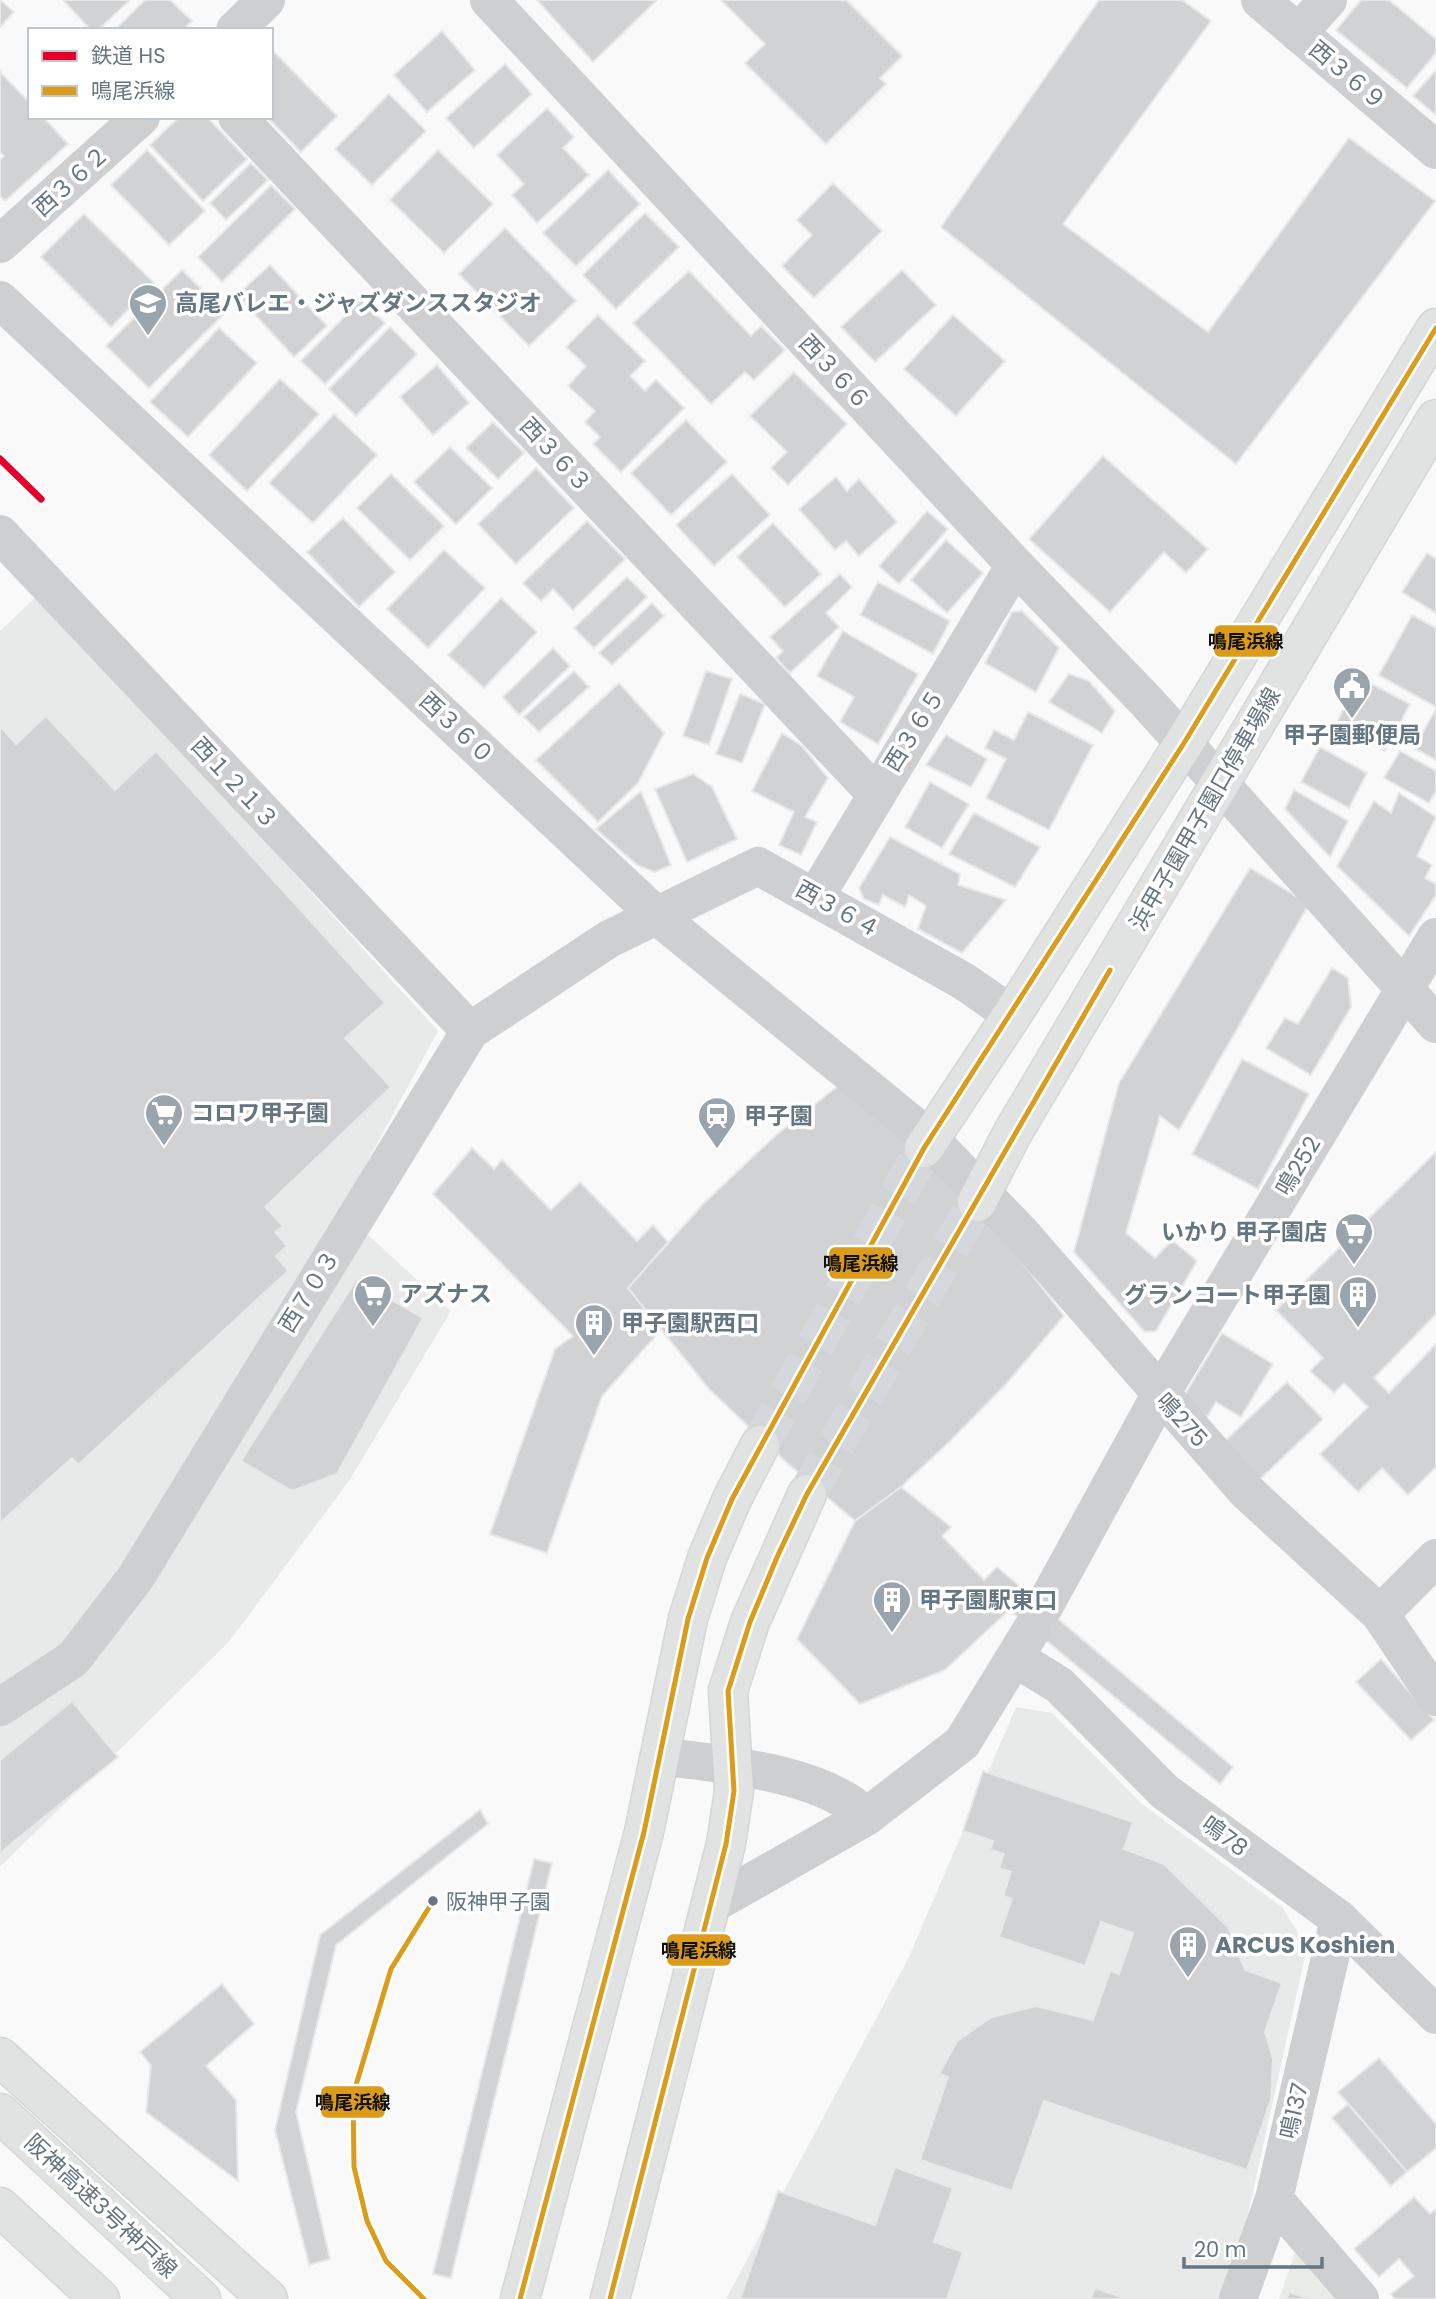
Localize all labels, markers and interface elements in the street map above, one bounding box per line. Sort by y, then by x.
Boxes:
legend [28,28,273,119]
street label: 西３６９ [1302,33,1394,117]
text: 鉄道 HS [91,41,165,70]
text: 鳴尾浜線 [91,76,175,105]
street label: 西３６２ [26,138,116,224]
school or university icon: 高尾バレエ・ジャズダンススタジオ [127,282,169,337]
place label: 高尾バレエ・ジャズダンススタジオ [175,287,541,319]
street label: 西３６６ [792,327,878,417]
street label: 西３６３ [513,410,599,500]
line badge: 鳴尾浜線 [1213,624,1279,658]
text: 鳴尾浜線 [1208,628,1284,655]
public building icon: 甲子園郵便局 [1331,665,1373,720]
street label: 浜甲子園甲子園口停車場線 [1122,681,1288,937]
street label: 西３６５ [876,683,952,777]
street label: 西３６０ [412,685,502,771]
place label: 甲子園郵便局 [1283,719,1421,751]
street label: 西１２１３ [184,730,286,836]
street label: 西３６４ [790,873,886,945]
supermarket icon: コロワ甲子園 [143,1092,185,1147]
station icon: 甲子園 [696,1095,738,1150]
place label: コロワ甲子園 [191,1097,329,1129]
place label: 甲子園 [744,1100,813,1132]
street label: 鳴252 [1268,1130,1328,1202]
supermarket icon: いかり 甲子園店 [1333,1211,1375,1266]
place label: いかり 甲子園店 [1161,1216,1327,1248]
street label: 西７０３ [271,1244,347,1338]
line badge: 鳴尾浜線 [828,1246,894,1280]
text: 鳴尾浜線 [823,1250,899,1277]
supermarket icon: アズナス [352,1273,394,1328]
building icon: グランコート甲子園 [1337,1274,1379,1329]
place label: アズナス [400,1278,492,1310]
place label: グランコート甲子園 [1124,1279,1331,1311]
building icon: 甲子園駅西口 [573,1302,615,1357]
place label: 甲子園駅西口 [621,1307,759,1339]
street label: 鳴275 [1149,1386,1215,1454]
building icon: 甲子園駅東口 [871,1579,913,1634]
place label: 甲子園駅東口 [919,1584,1057,1616]
street label: 鳴78 [1195,1808,1255,1864]
place label: 阪神甲子園 [446,1887,551,1916]
marker: 阪神甲子園 [426,1894,440,1908]
building icon: ARCUS Koshien [1167,1924,1209,1979]
place label: ARCUS Koshien [1215,1929,1395,1961]
line badge: 鳴尾浜線 [666,1933,732,1967]
text: 鳴尾浜線 [661,1937,737,1964]
street label: 鳴137 [1272,2080,1316,2142]
line badge: 鳴尾浜線 [320,2085,386,2119]
text: 鳴尾浜線 [315,2089,391,2116]
street label: 阪神高速3号神戸線 [18,2127,184,2285]
scale bar [1184,2226,1322,2270]
text: 20 m [1194,2235,1247,2264]

